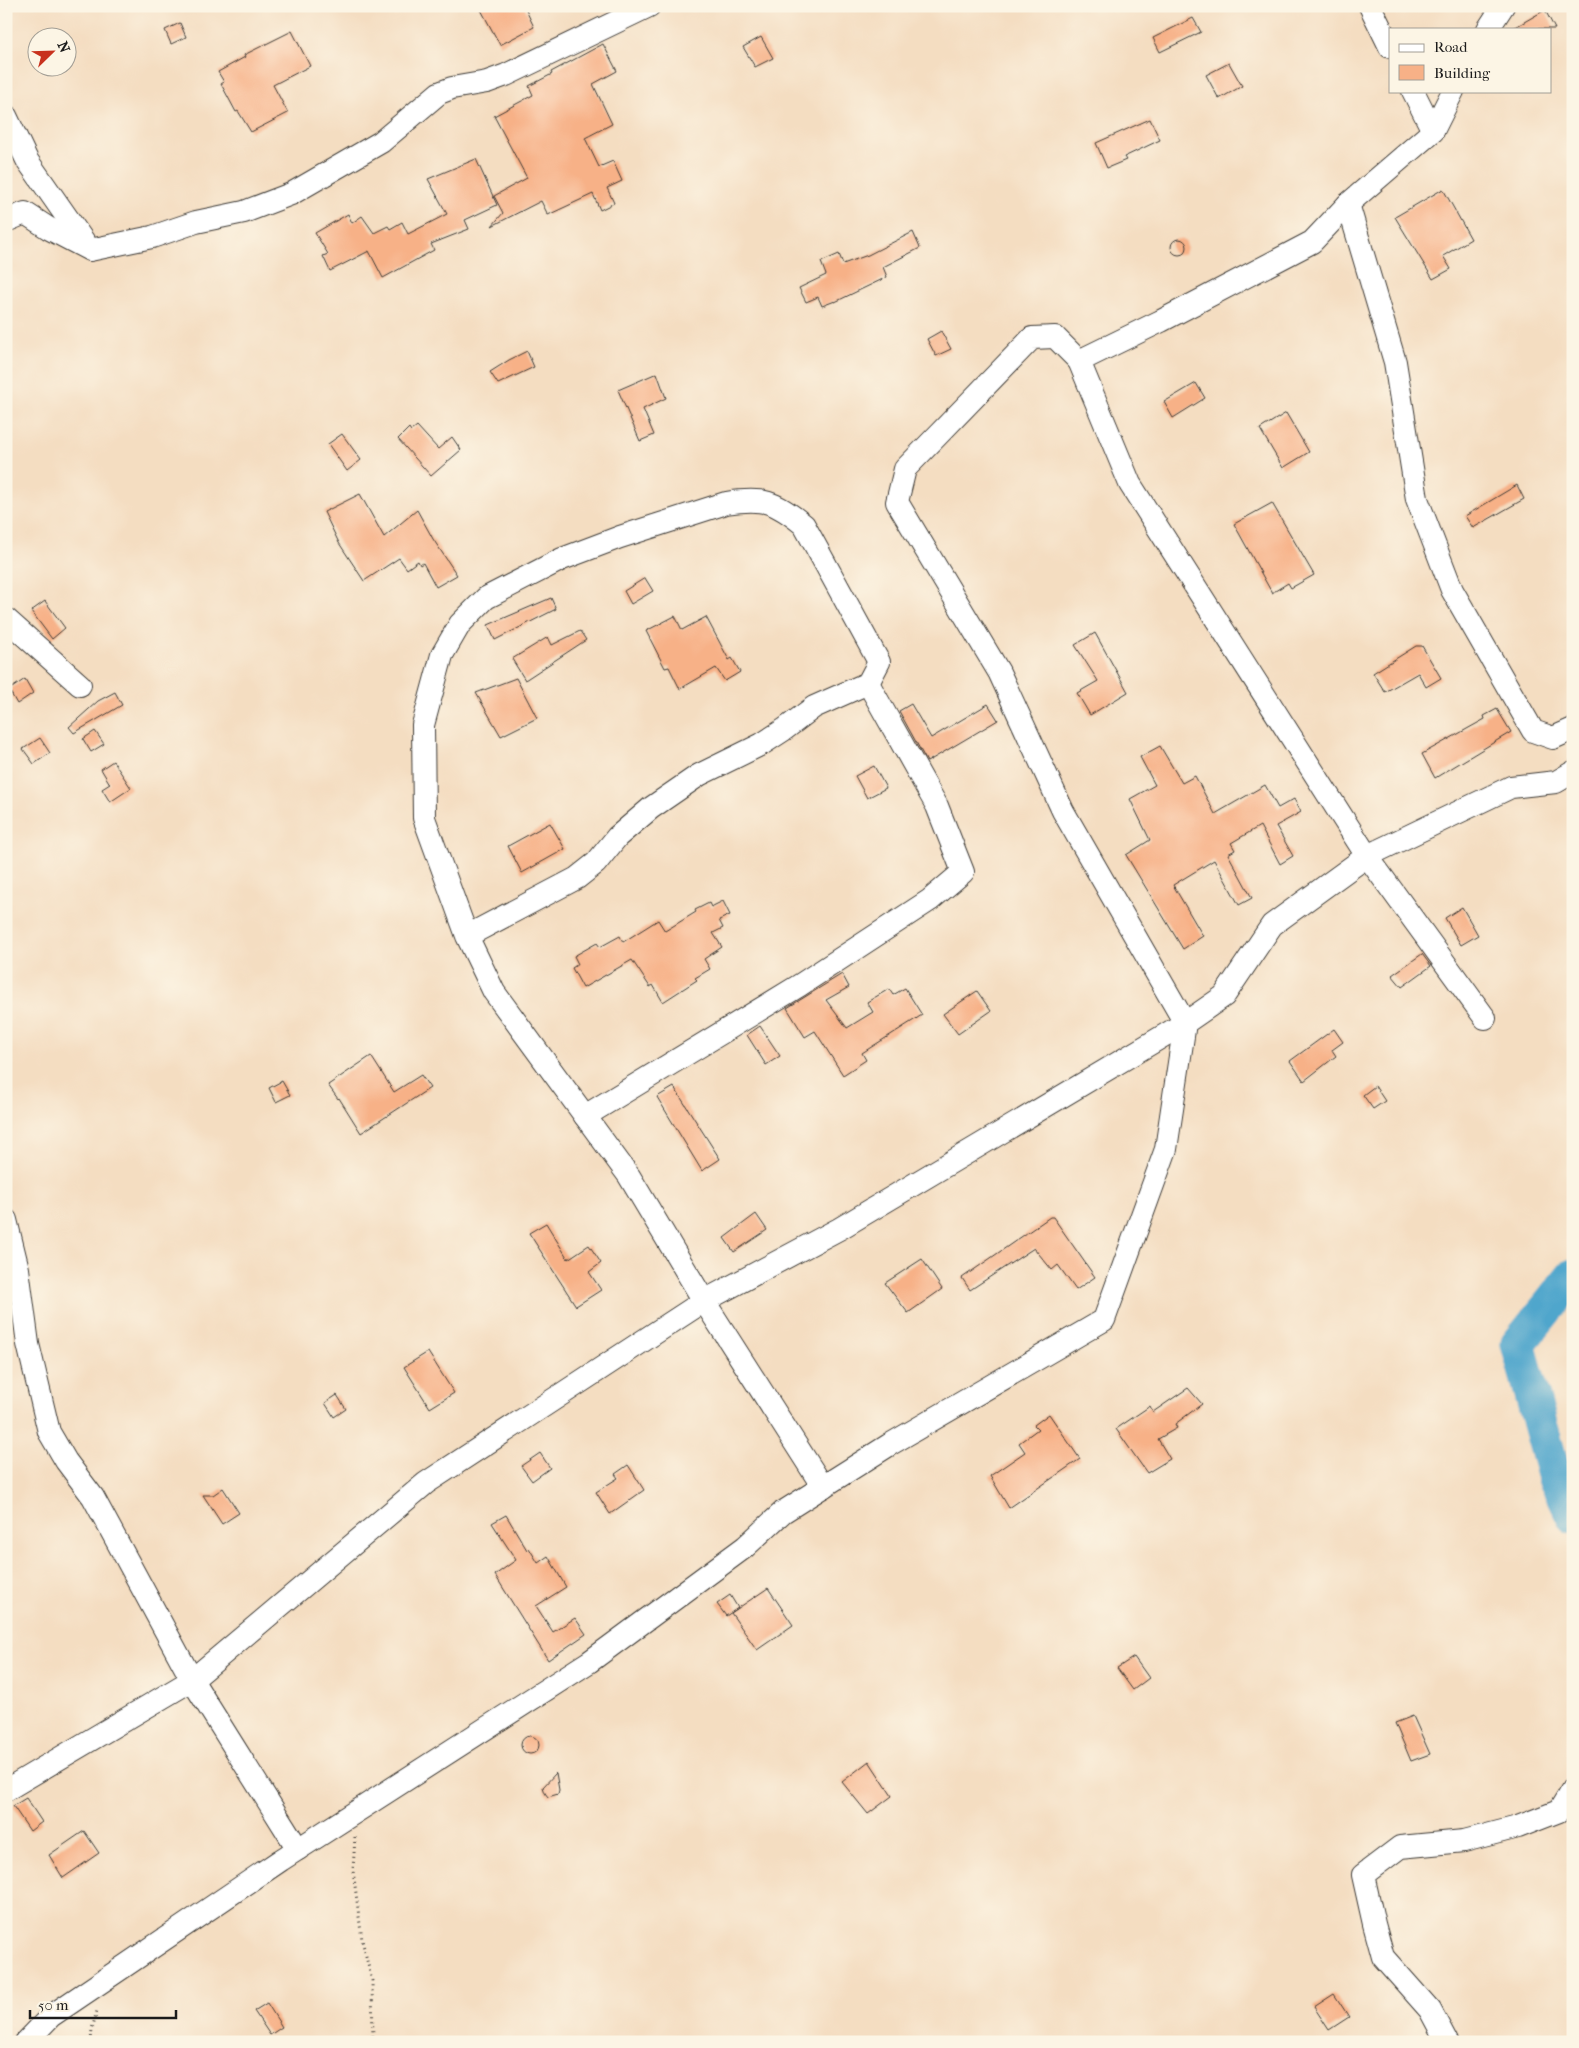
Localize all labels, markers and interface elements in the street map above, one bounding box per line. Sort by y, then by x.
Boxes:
north arrow [28,28,78,78]
legend [1389,28,1552,92]
text: Road [1434,38,1468,56]
text: N [54,39,74,56]
text: Building [1434,64,1491,82]
scale bar [30,1988,176,2020]
text: 50 m [38,1996,69,2014]

